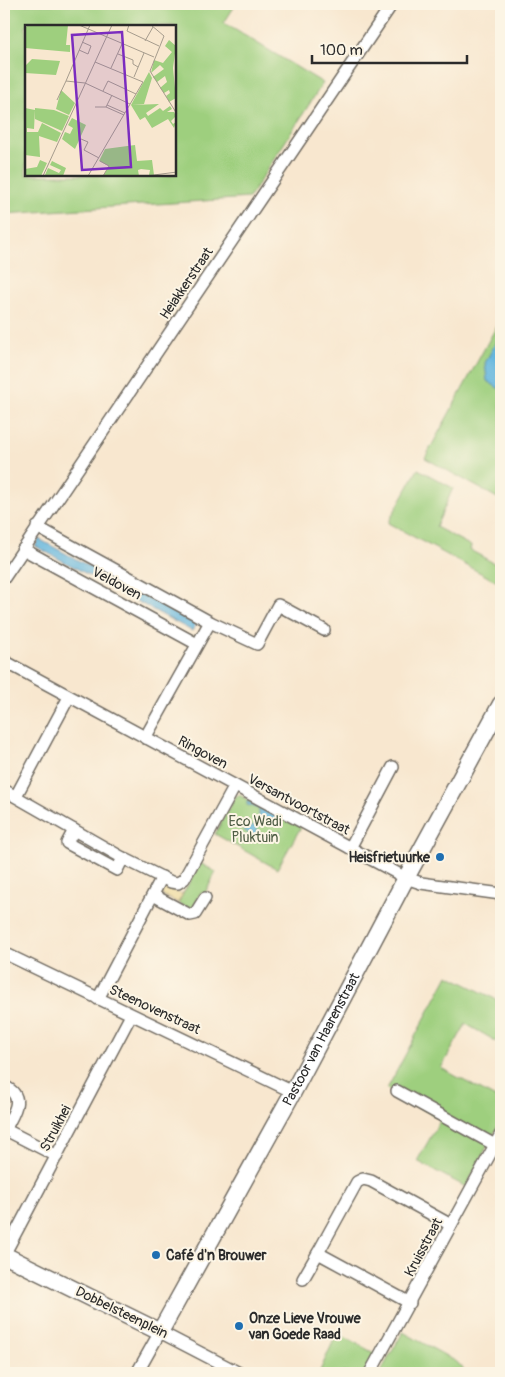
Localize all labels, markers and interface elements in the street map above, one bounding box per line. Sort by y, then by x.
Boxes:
inset map [25,25,176,176]
scale bar [312,32,468,64]
text: 100 m [320,41,363,60]
street label: Heiakkerstraat [156,244,217,322]
street label: Veldoven [89,563,144,604]
street label: Ringoven [175,732,231,773]
street label: Versantvoortstraat [245,770,353,839]
park label: Eco Wadi Pluktuin [229,813,282,846]
place label: Heisfrietuurke [349,849,431,866]
marker: Heisfrietuurke [434,851,446,863]
street label: Pastoor van Haarenstraat [279,970,364,1109]
street label: Steenovenstraat [106,981,203,1038]
street label: Struikhei [36,1102,75,1154]
street label: Kruisstraat [401,1215,446,1280]
place label: Café d'n Brouwer [166,1247,267,1264]
marker: Café d'n Brouwer [150,1249,162,1261]
street label: Dobbelsteenplein [73,1283,171,1342]
place label: Onze Lieve Vrouwe van Goede Raad [248,1310,362,1343]
marker: Onze Lieve Vrouwe van Goede Raad [233,1320,245,1332]

